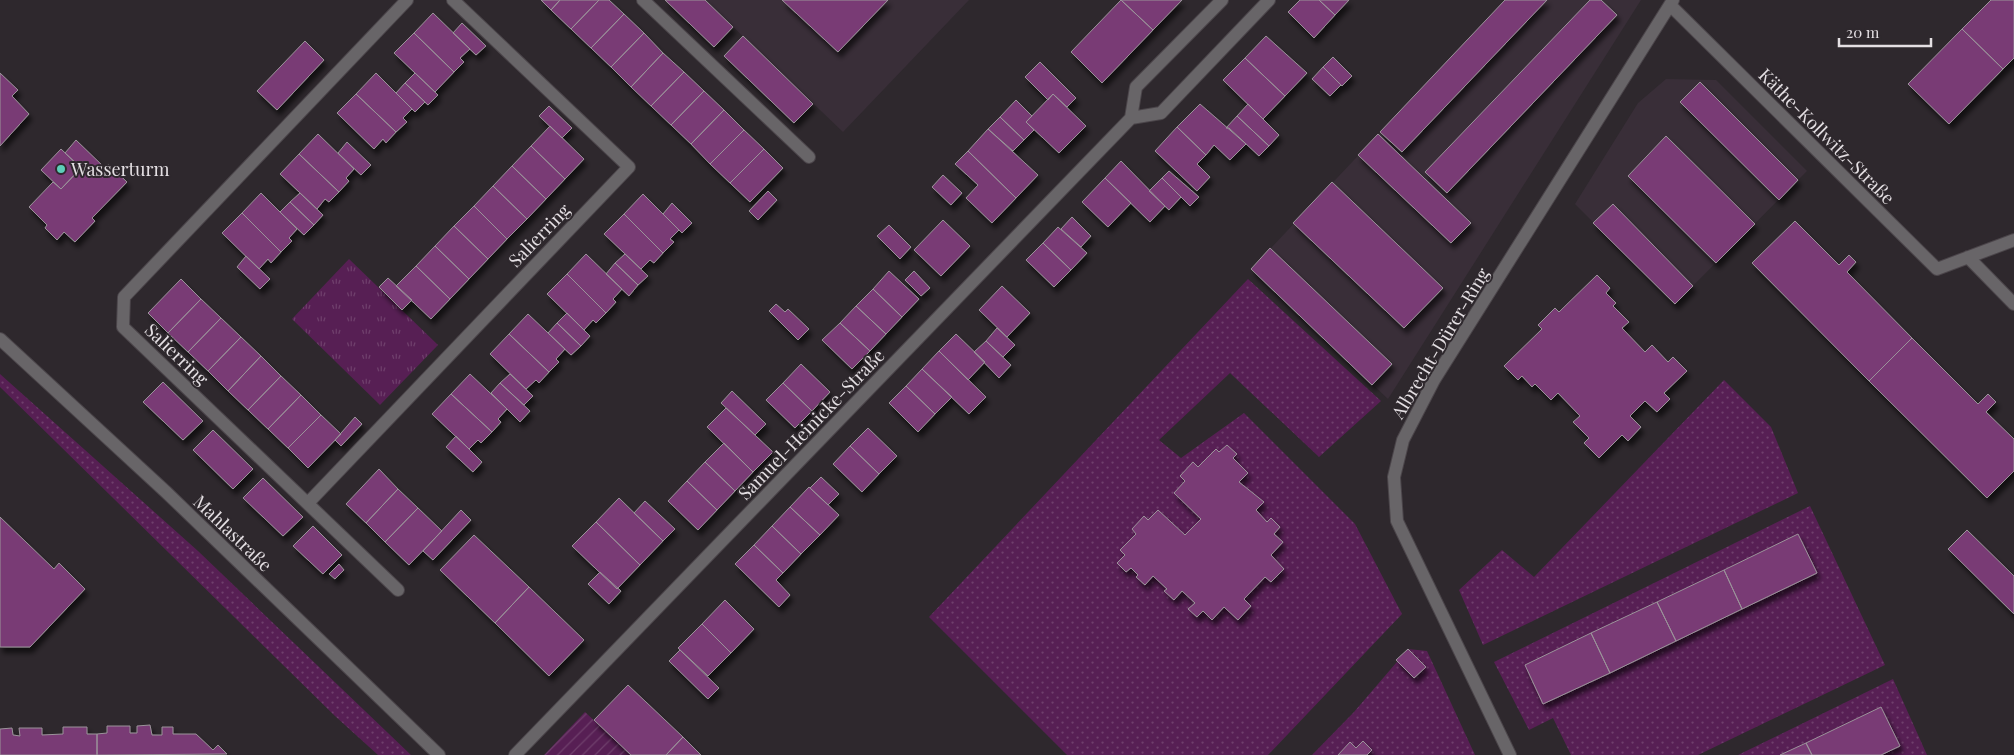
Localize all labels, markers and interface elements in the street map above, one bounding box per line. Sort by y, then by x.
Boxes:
scale bar [1839,15,1932,47]
text: 20 m [1846,22,1880,42]
street label: Käthe-Kollwitz-Straße [1754,63,1900,209]
place label: Wasserturm [70,157,169,181]
marker: Wasserturm [55,163,67,175]
street label: Salierring [503,198,576,272]
street label: Albrecht-Dürer-Ring [1385,263,1495,424]
street label: Salierring [140,318,214,391]
street label: Samuel-Heinicke-Straße [733,343,889,505]
street label: Mahlastraße [189,490,277,576]

